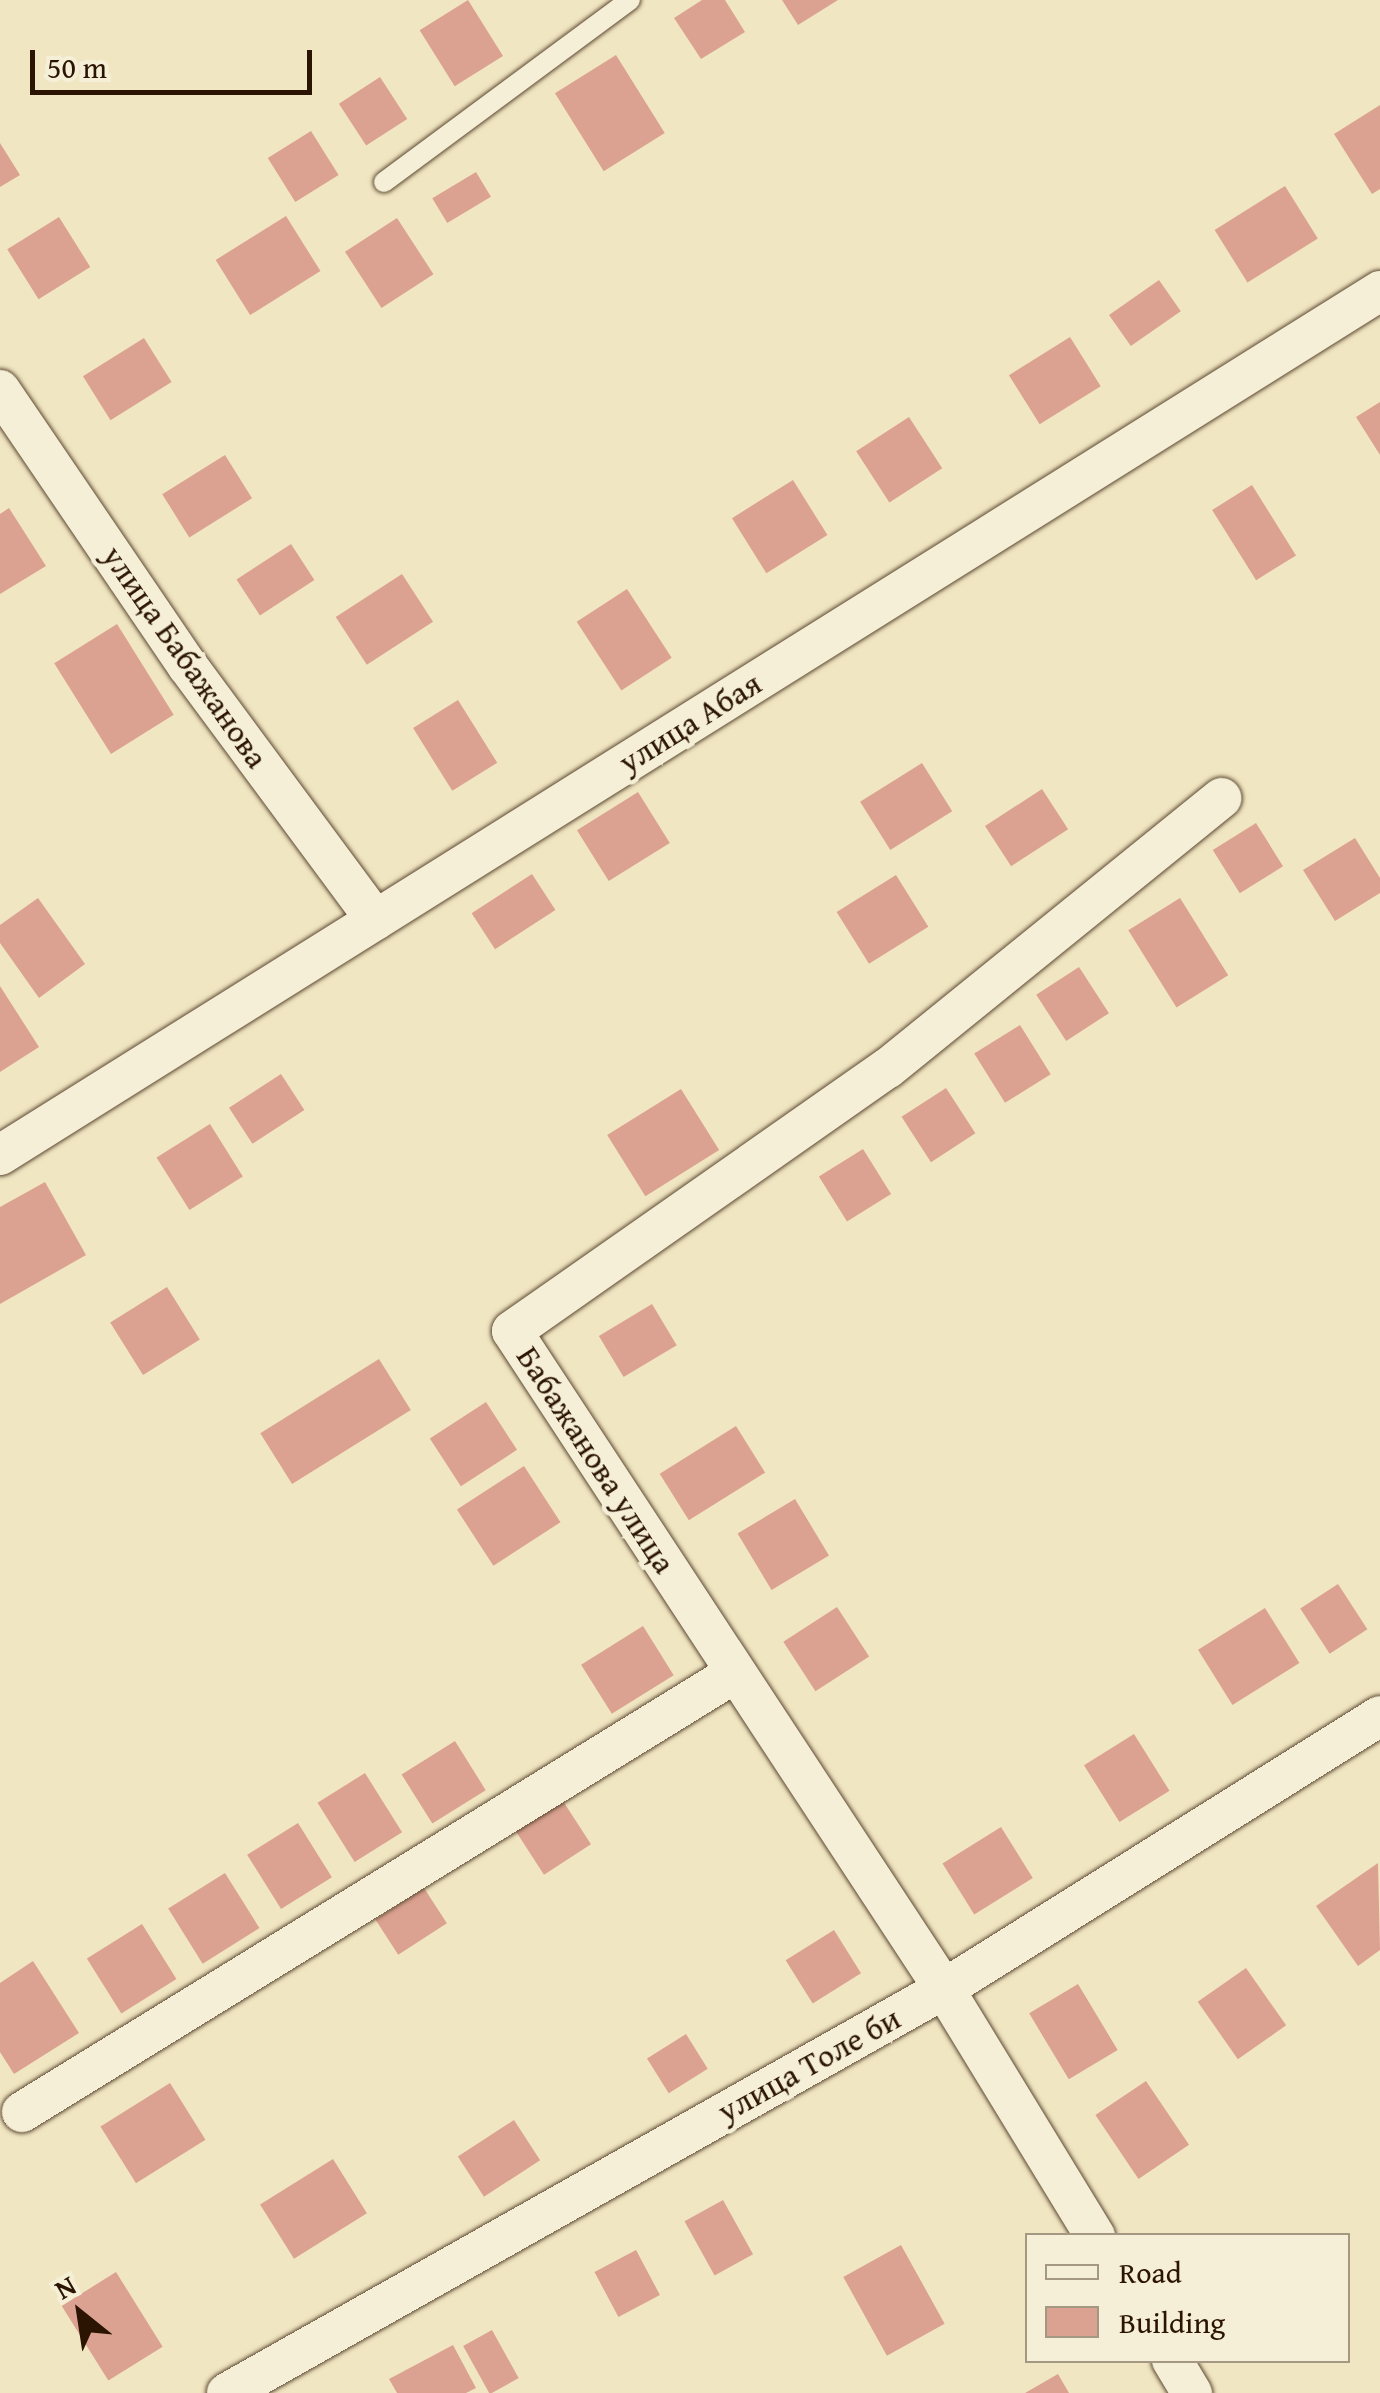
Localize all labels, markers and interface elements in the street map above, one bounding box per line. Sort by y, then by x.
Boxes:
scale bar [35,30,318,92]
text: 50 m [47,45,107,89]
street label: улица Бабажанова [94,538,276,776]
street label: улица Абая [612,664,768,782]
street label: Бабажанова улица [508,1339,684,1581]
street label: улица Толе би [711,1999,907,2131]
legend [1025,2233,1350,2363]
text: Road [1119,2250,1182,2294]
north arrow [30,2263,130,2363]
text: N [46,2264,83,2309]
text: Building [1119,2300,1225,2344]

